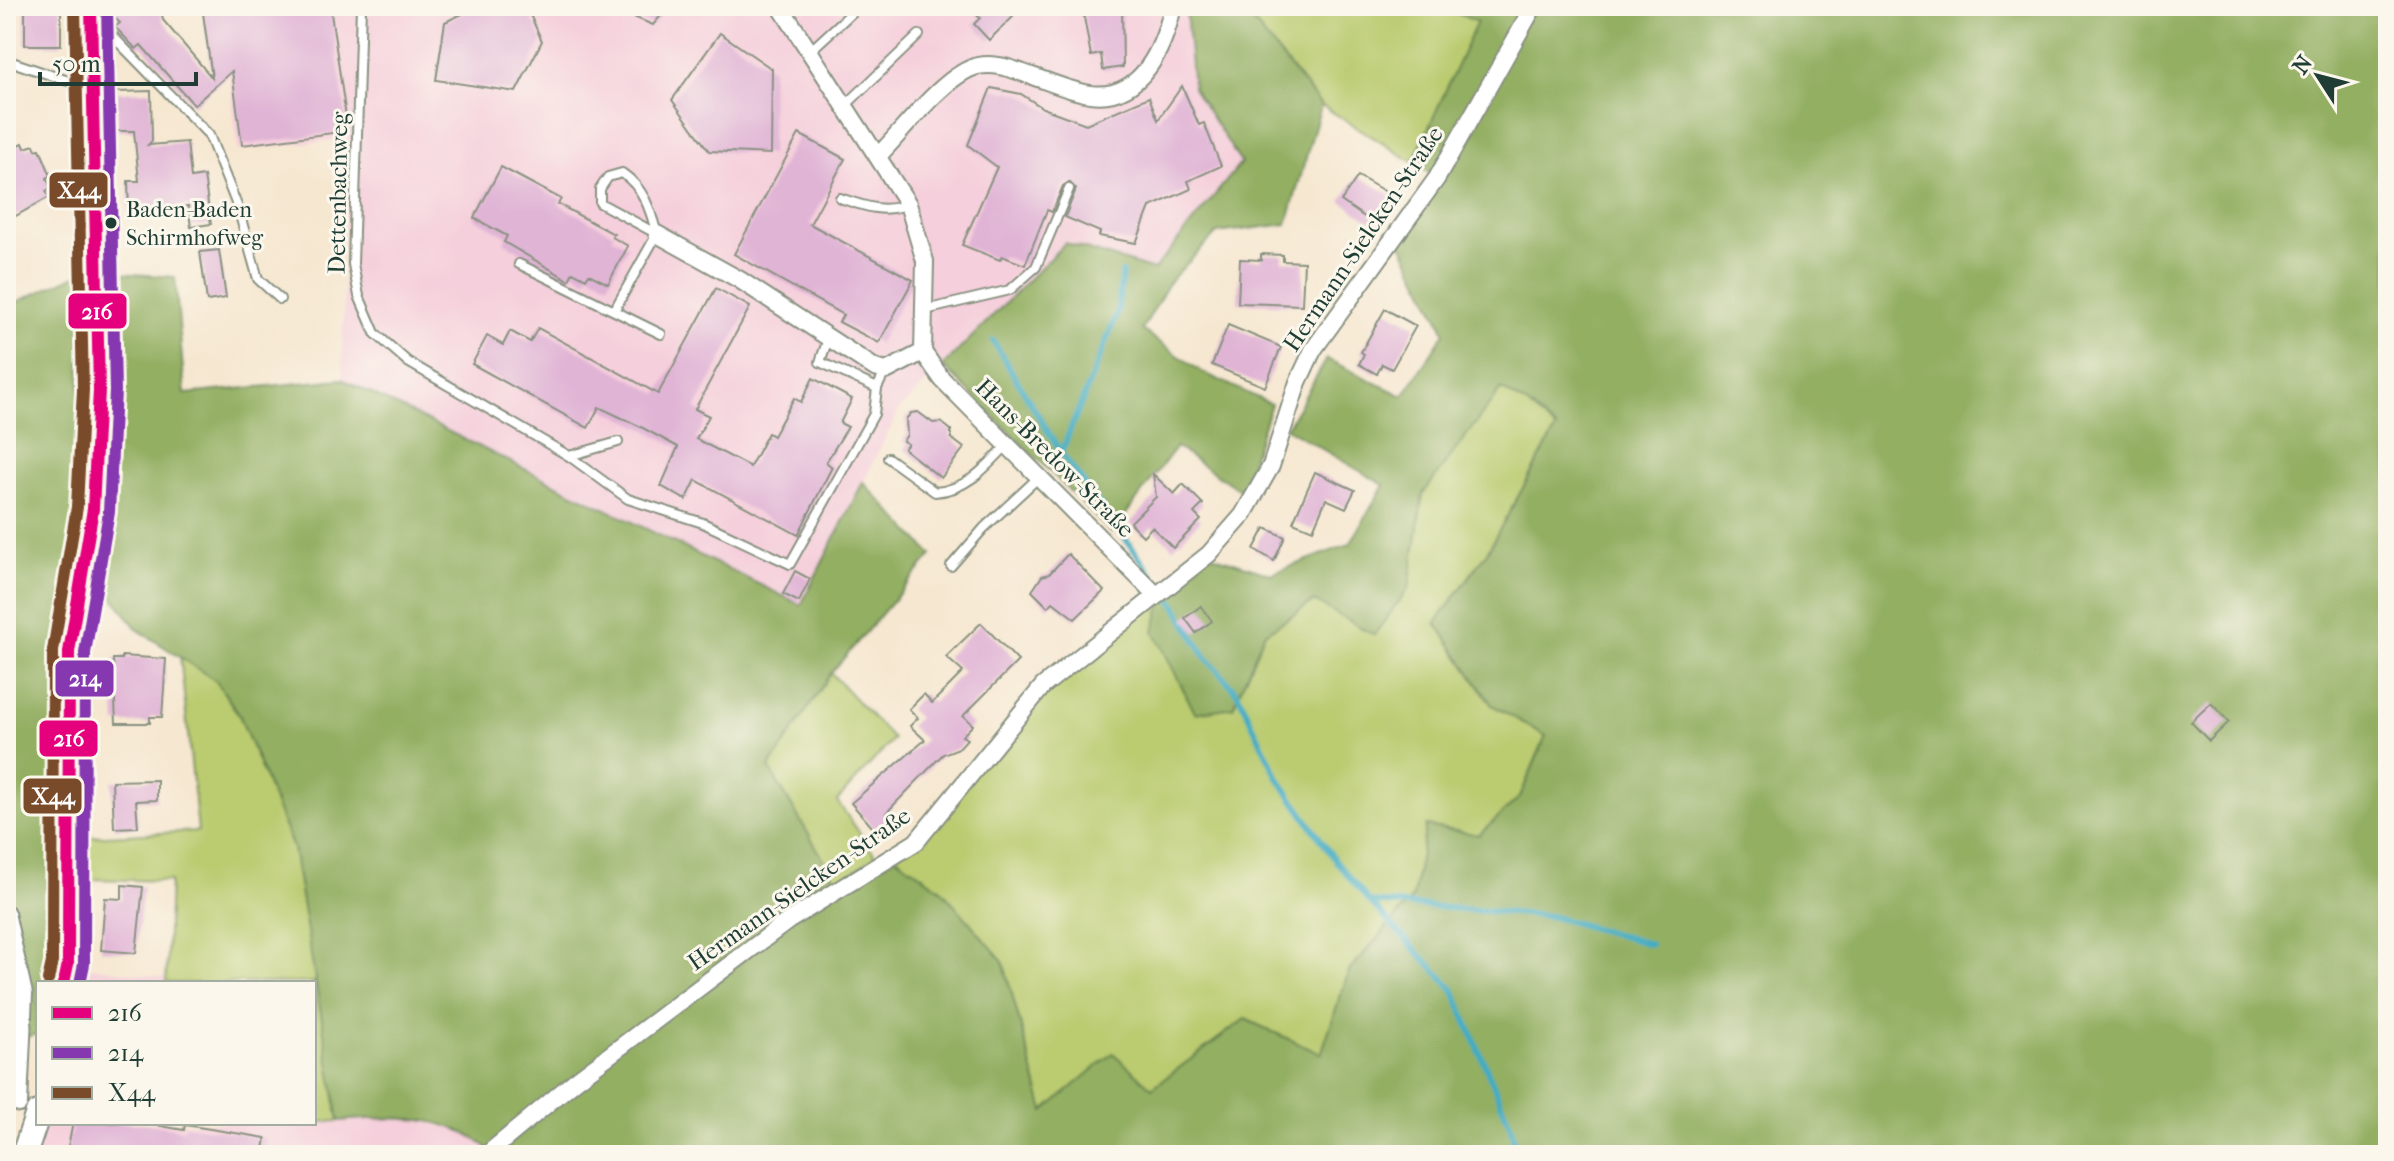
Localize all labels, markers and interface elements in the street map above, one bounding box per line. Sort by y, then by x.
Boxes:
scale bar [40,36,196,86]
north arrow [2278,36,2358,116]
text: 50 m [52,50,101,78]
text: N [2287,50,2318,79]
street label: Dettenbachweg [323,110,353,274]
street label: Hermann-Sielcken-Straße [1277,121,1449,357]
line badge: X44 [48,171,109,209]
text: X44 [56,178,102,204]
place label: Baden-Baden Schirmhofweg [126,197,263,251]
marker: Baden-Baden Schirmhofweg [103,215,119,231]
line badge: 216 [67,292,128,330]
text: 216 [82,299,114,325]
street label: Hans-Bredow-Straße [970,373,1140,543]
line badge: 214 [54,659,115,698]
text: 214 [69,666,102,692]
line badge: 216 [38,719,99,758]
text: 216 [54,726,86,752]
line badge: X44 [22,777,83,815]
text: X44 [30,784,76,810]
street label: Hermann-Sielcken-Straße [682,801,916,977]
legend [36,981,316,1125]
text: 216 [108,999,143,1027]
text: 214 [108,1039,144,1067]
text: X44 [108,1079,156,1107]

